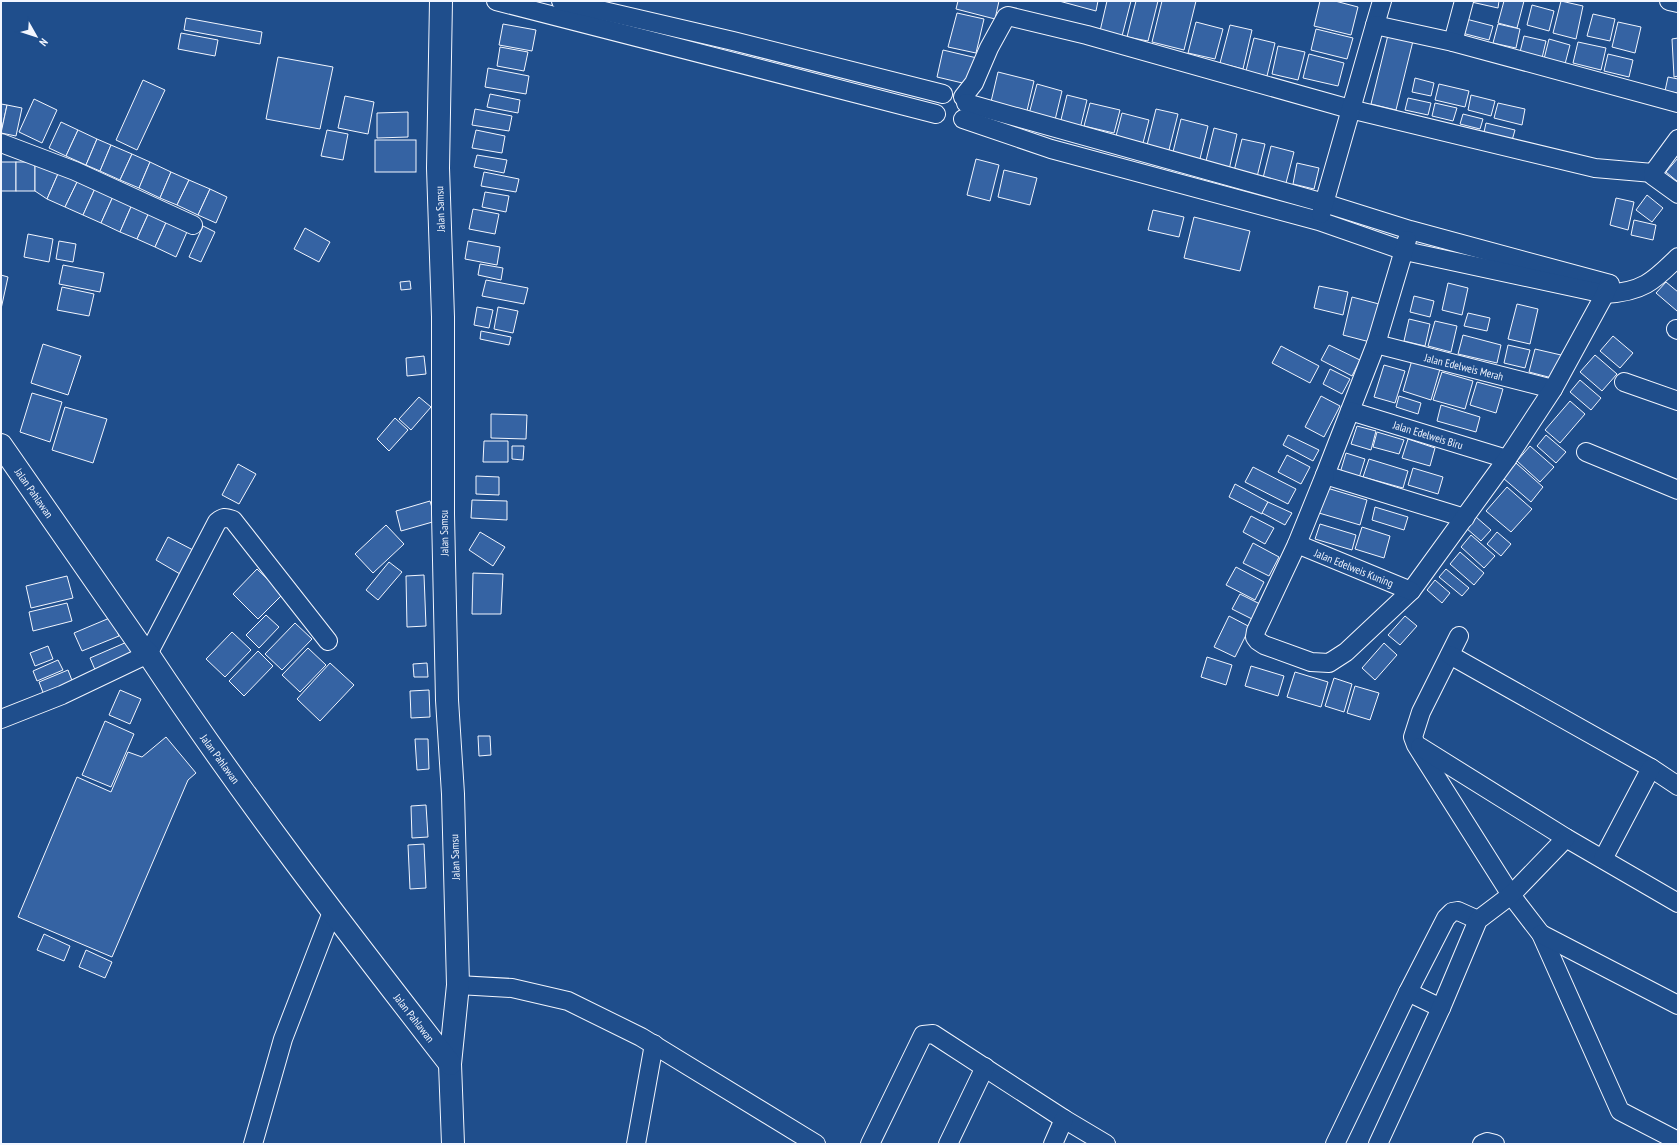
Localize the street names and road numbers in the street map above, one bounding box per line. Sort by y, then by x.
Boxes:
street label: Jalan Samsu [432,186,448,233]
street label: Jalan Edelweis Merah [1422,350,1505,384]
street label: Jalan Edelweis Biru [1390,417,1465,452]
street label: Jalan Pahlawan [11,465,56,521]
street label: Jalan Samsu [437,510,451,557]
street label: Jalan Edelweis Kuning [1312,545,1396,590]
street label: Jalan Pahlawan [197,731,243,787]
street label: Jalan Samsu [447,834,463,881]
street label: Jalan Pahlawan [390,990,437,1045]

